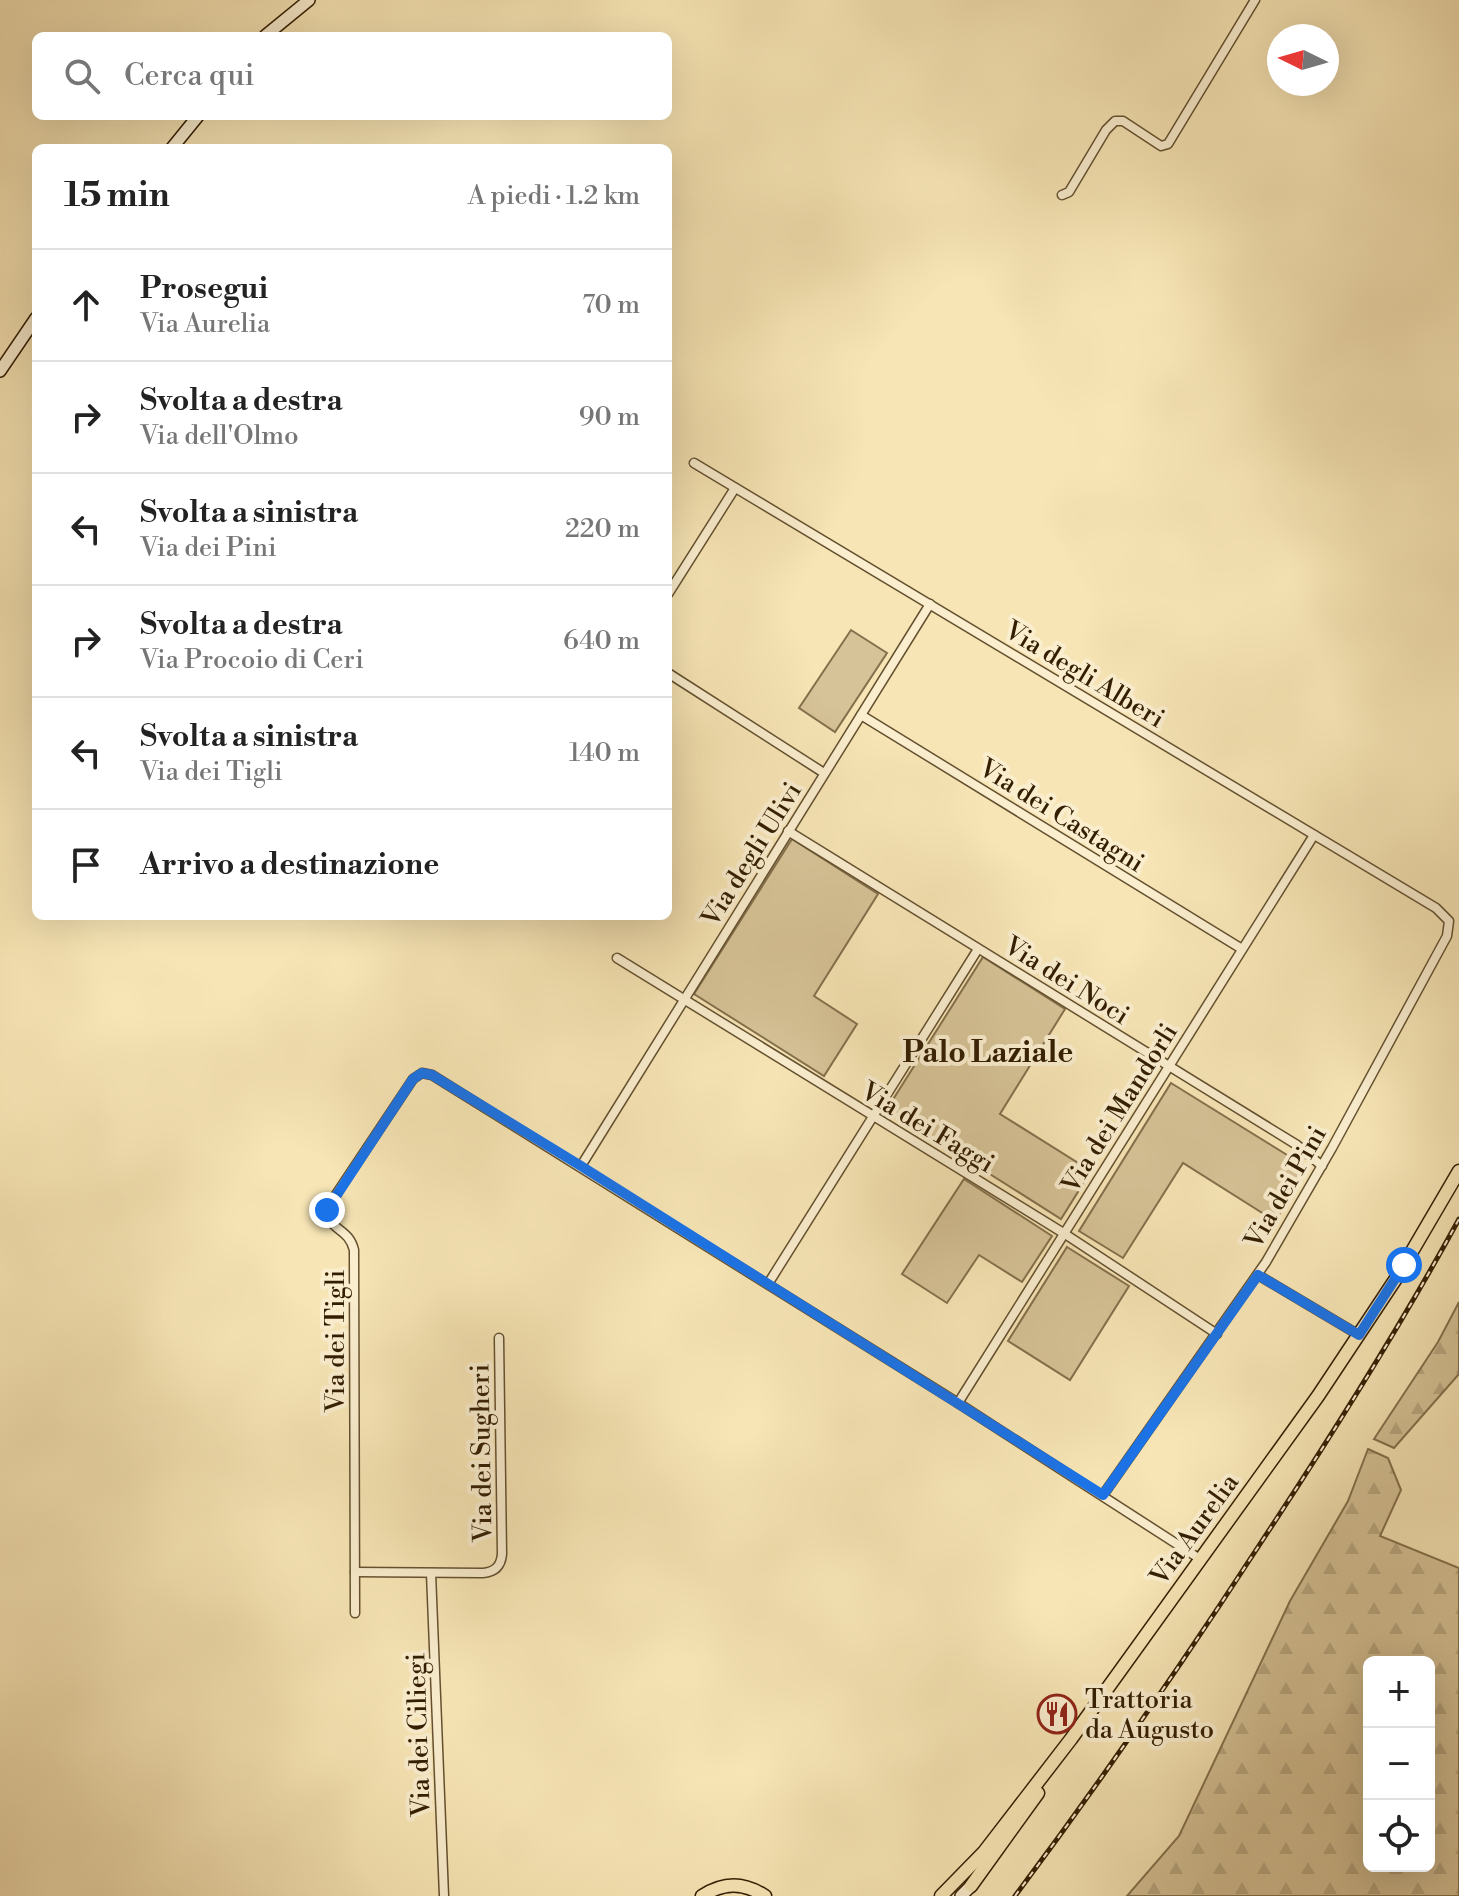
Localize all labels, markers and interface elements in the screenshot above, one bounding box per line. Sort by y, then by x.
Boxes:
north arrow [1267,24,1339,96]
search box [32,32,672,120]
icon: search [60,54,104,98]
text: Cerca qui [124,57,254,95]
text: 15 min [64,175,170,217]
text: A piedi · 1.2 km [468,180,640,212]
text: Prosegui [140,270,268,308]
icon: ahead [64,283,108,327]
text: 70 m [582,289,640,321]
text: Via Aurelia [140,308,270,340]
text: Svolta a destra [140,382,343,420]
icon: right [64,395,108,439]
text: 90 m [579,401,640,433]
text: Via dell'Olmo [140,420,299,452]
text: Svolta a sinistra [140,494,358,532]
icon: left [64,507,108,551]
text: 220 m [565,513,640,545]
text: Via dei Pini [140,532,276,564]
text: Svolta a destra [140,606,343,644]
street label: Via degli Alberi [998,614,1170,735]
icon: right [64,619,108,663]
text: 640 m [563,625,640,657]
text: Via Procoio di Ceri [140,644,364,676]
text: Svolta a sinistra [140,718,358,756]
icon: left [64,731,108,775]
text: 140 m [569,737,640,769]
street label: Via dei Castagni [972,752,1150,879]
text: Via dei Tigli [140,756,282,788]
street label: Via degli Ulivi [694,776,809,933]
icon: arrive [64,843,108,887]
text: Arrivo a destinazione [140,846,439,884]
street label: Via dei Noci [997,929,1135,1032]
street label: Via dei Mandorli [1054,1018,1185,1200]
district label: Palo Laziale [903,1034,1073,1072]
street label: Via dei Faggi [854,1075,1000,1180]
street label: Via dei Pini [1237,1120,1334,1255]
route end [309,1192,345,1228]
route start [1386,1247,1422,1283]
street label: Via dei Tigli [320,1270,352,1413]
street label: Via dei Sugheri [464,1364,500,1543]
street label: Via Aurelia [1143,1467,1247,1592]
street label: Via dei Ciliegi [400,1652,438,1818]
map controls [1363,1656,1435,1872]
button: + [1363,1656,1435,1728]
place label: Trattoria da Augusto [1085,1684,1214,1746]
restaurant icon: Trattoria da Augusto [1036,1693,1078,1735]
button: − [1363,1728,1435,1800]
button: locate [1363,1800,1435,1872]

